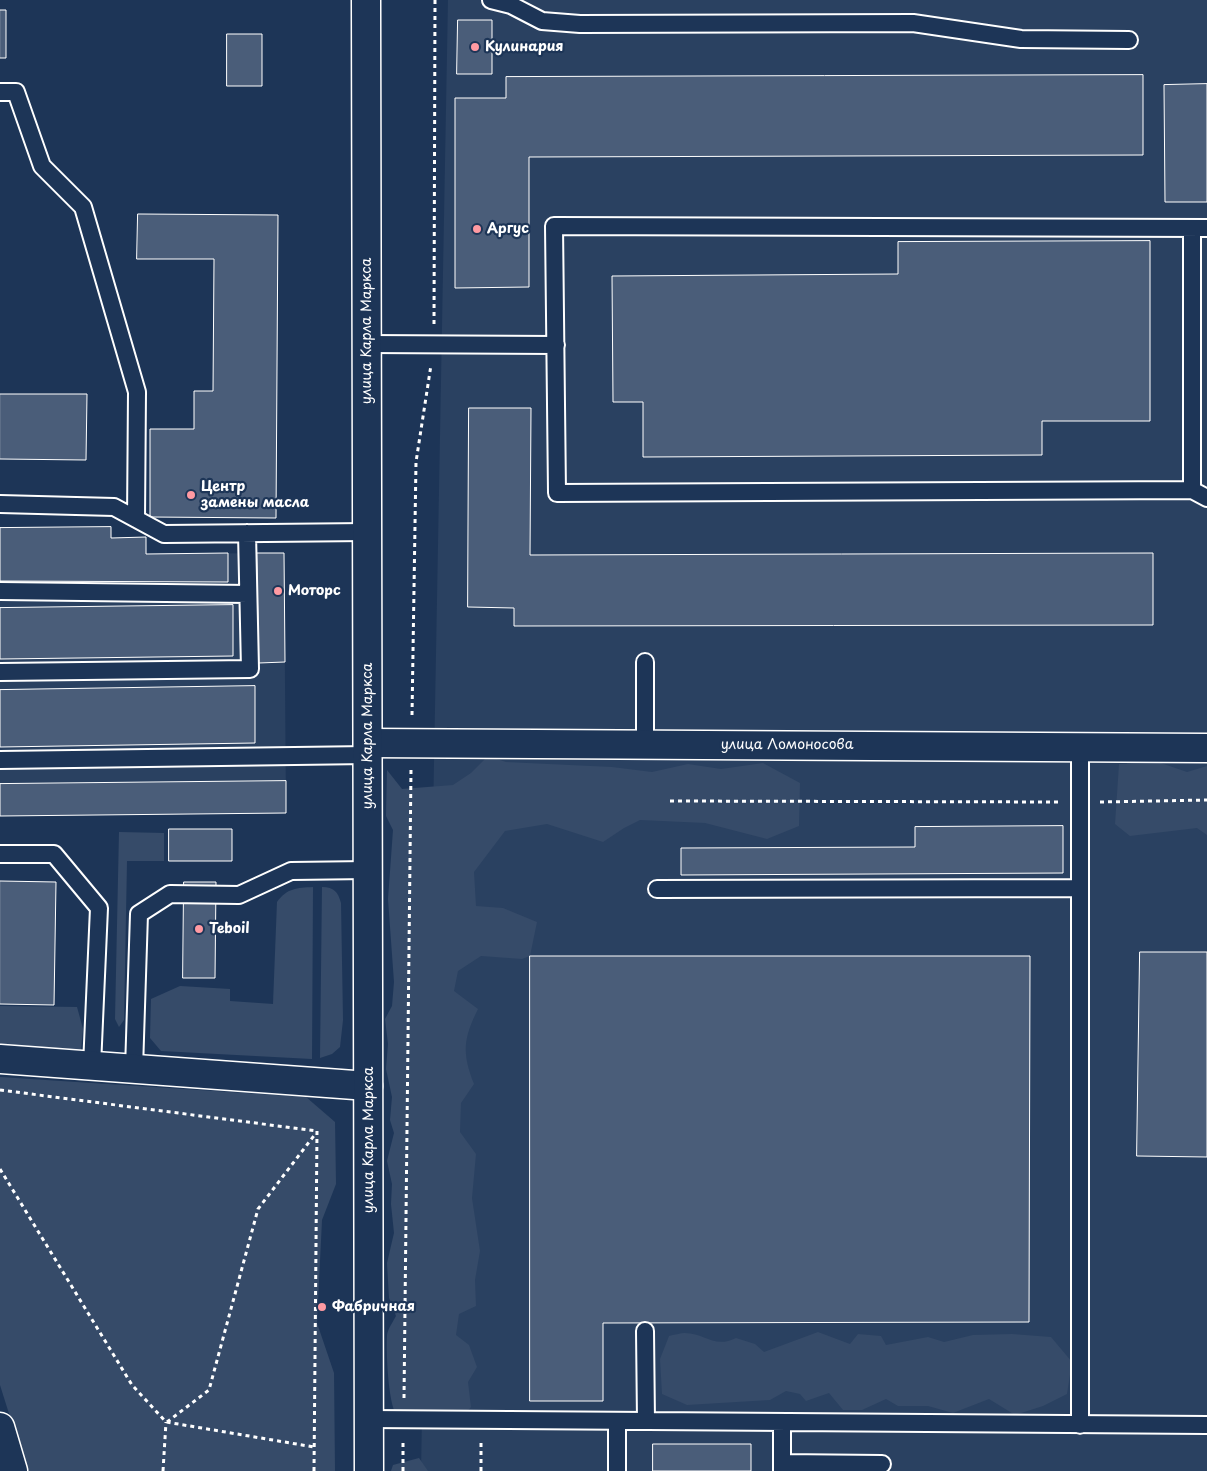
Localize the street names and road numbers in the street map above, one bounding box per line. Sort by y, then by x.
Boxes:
street label: улица Карла Маркса [359,258,375,404]
street label: улица Карла Маркса [360,663,376,809]
street label: улица Ломоносова [721,737,853,753]
street label: улица Карла Маркса [361,1067,377,1213]

